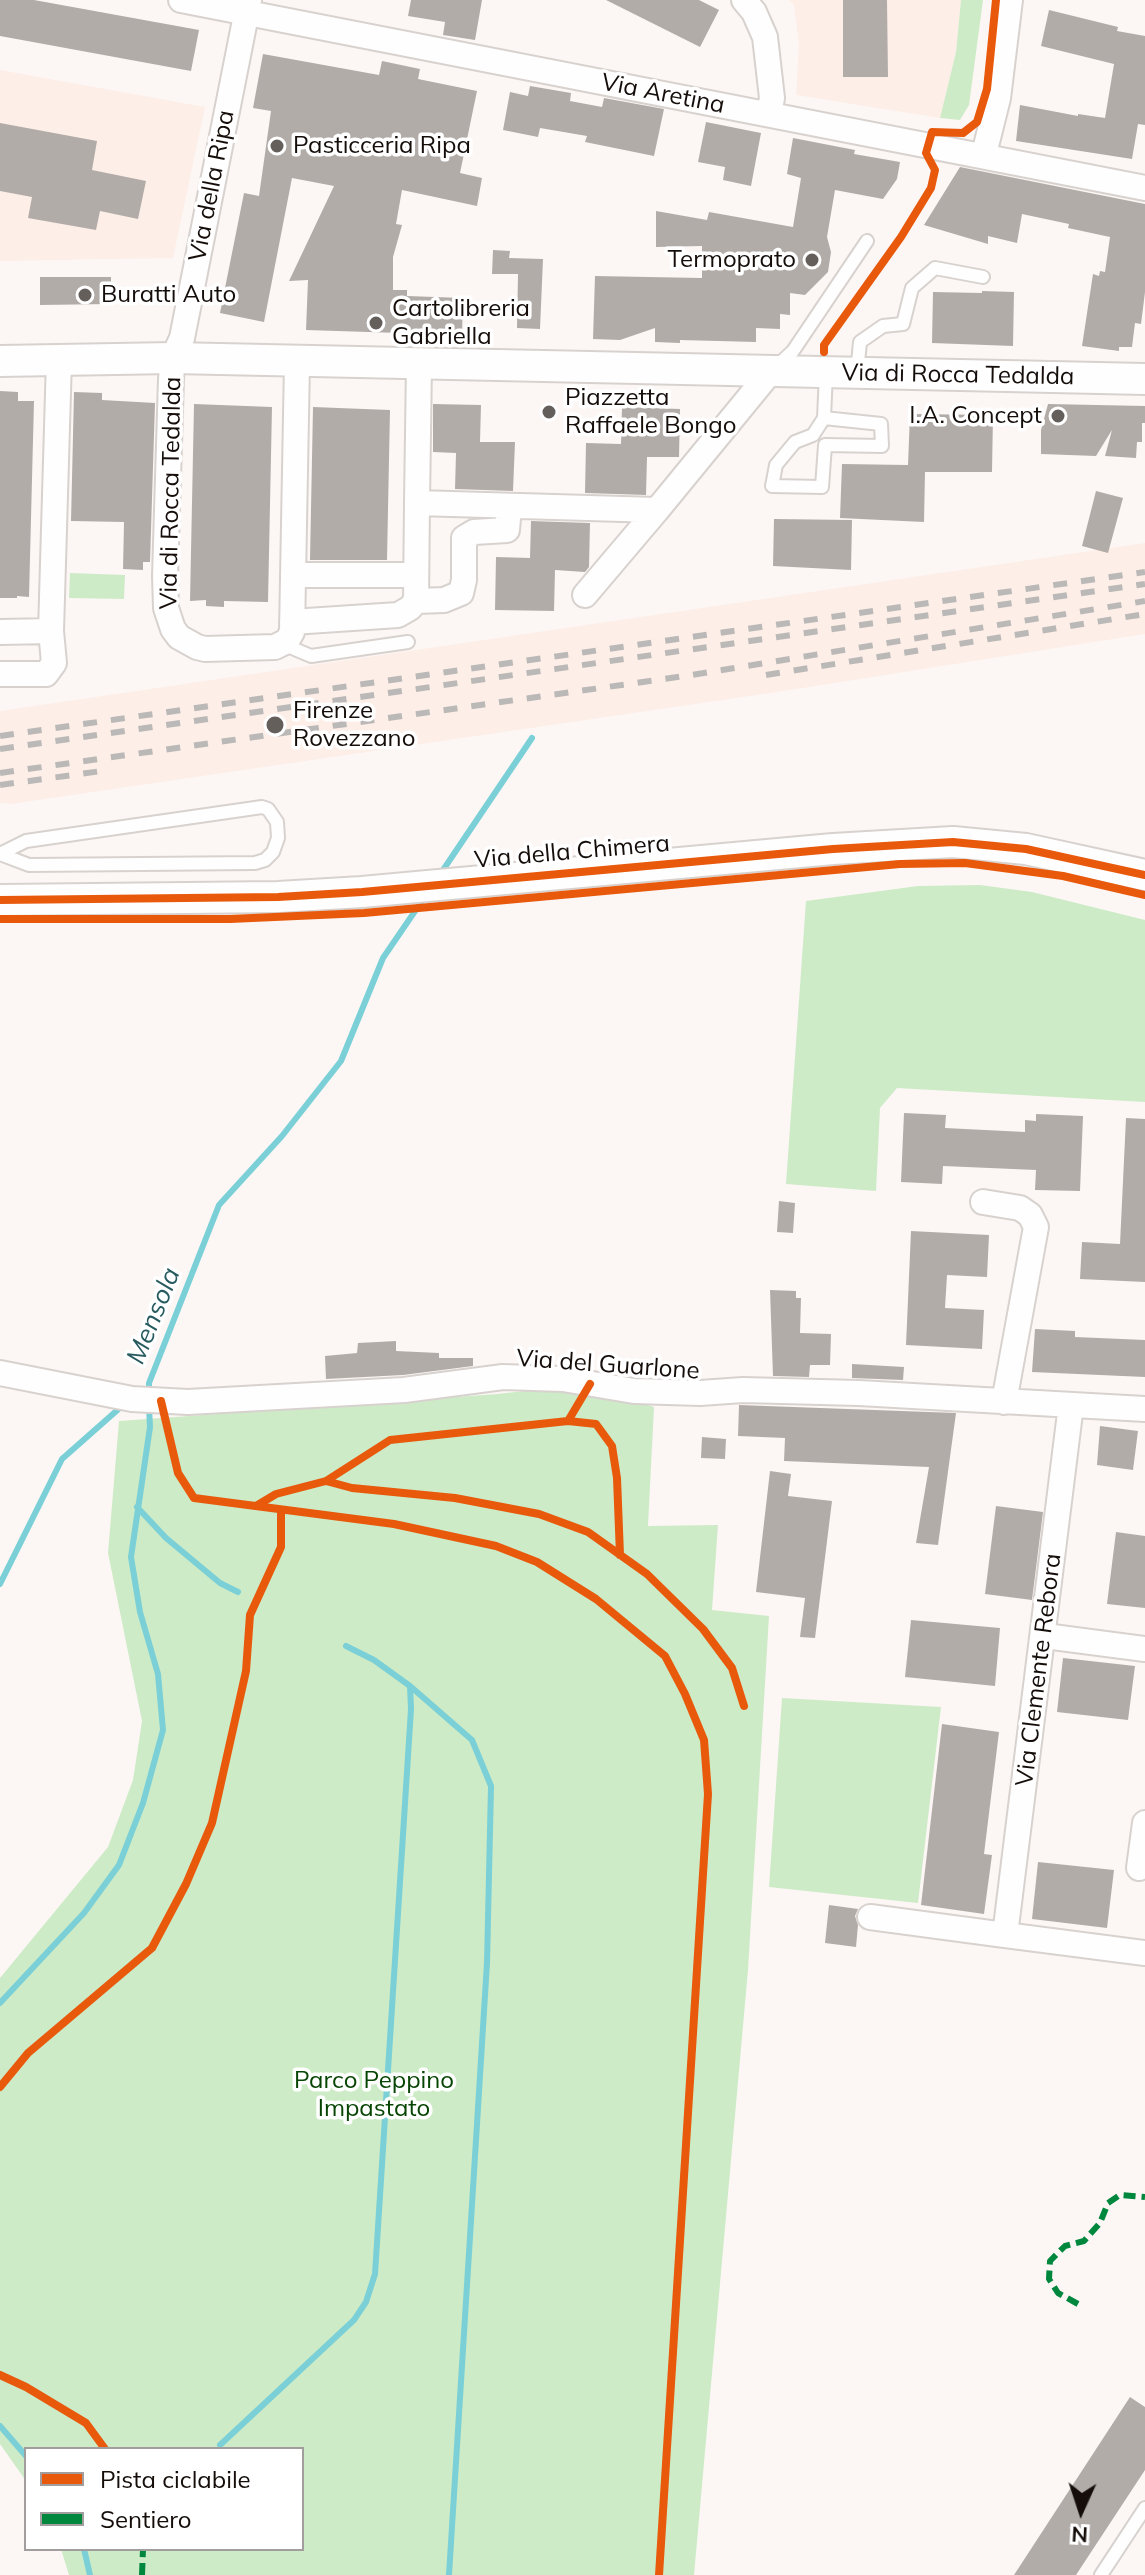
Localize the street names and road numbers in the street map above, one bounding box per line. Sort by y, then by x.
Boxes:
street label: Via Aretina [599,68,727,120]
street label: Via della Ripa [183,108,241,264]
street label: Via di Rocca Tedalda [841,359,1075,391]
street label: Via di Rocca Tedalda [155,376,187,610]
street label: Via della Chimera [473,829,671,875]
street label: Via del Guarlone [515,1344,701,1386]
street label: Via Clemente Rebora [1010,1552,1068,1788]

